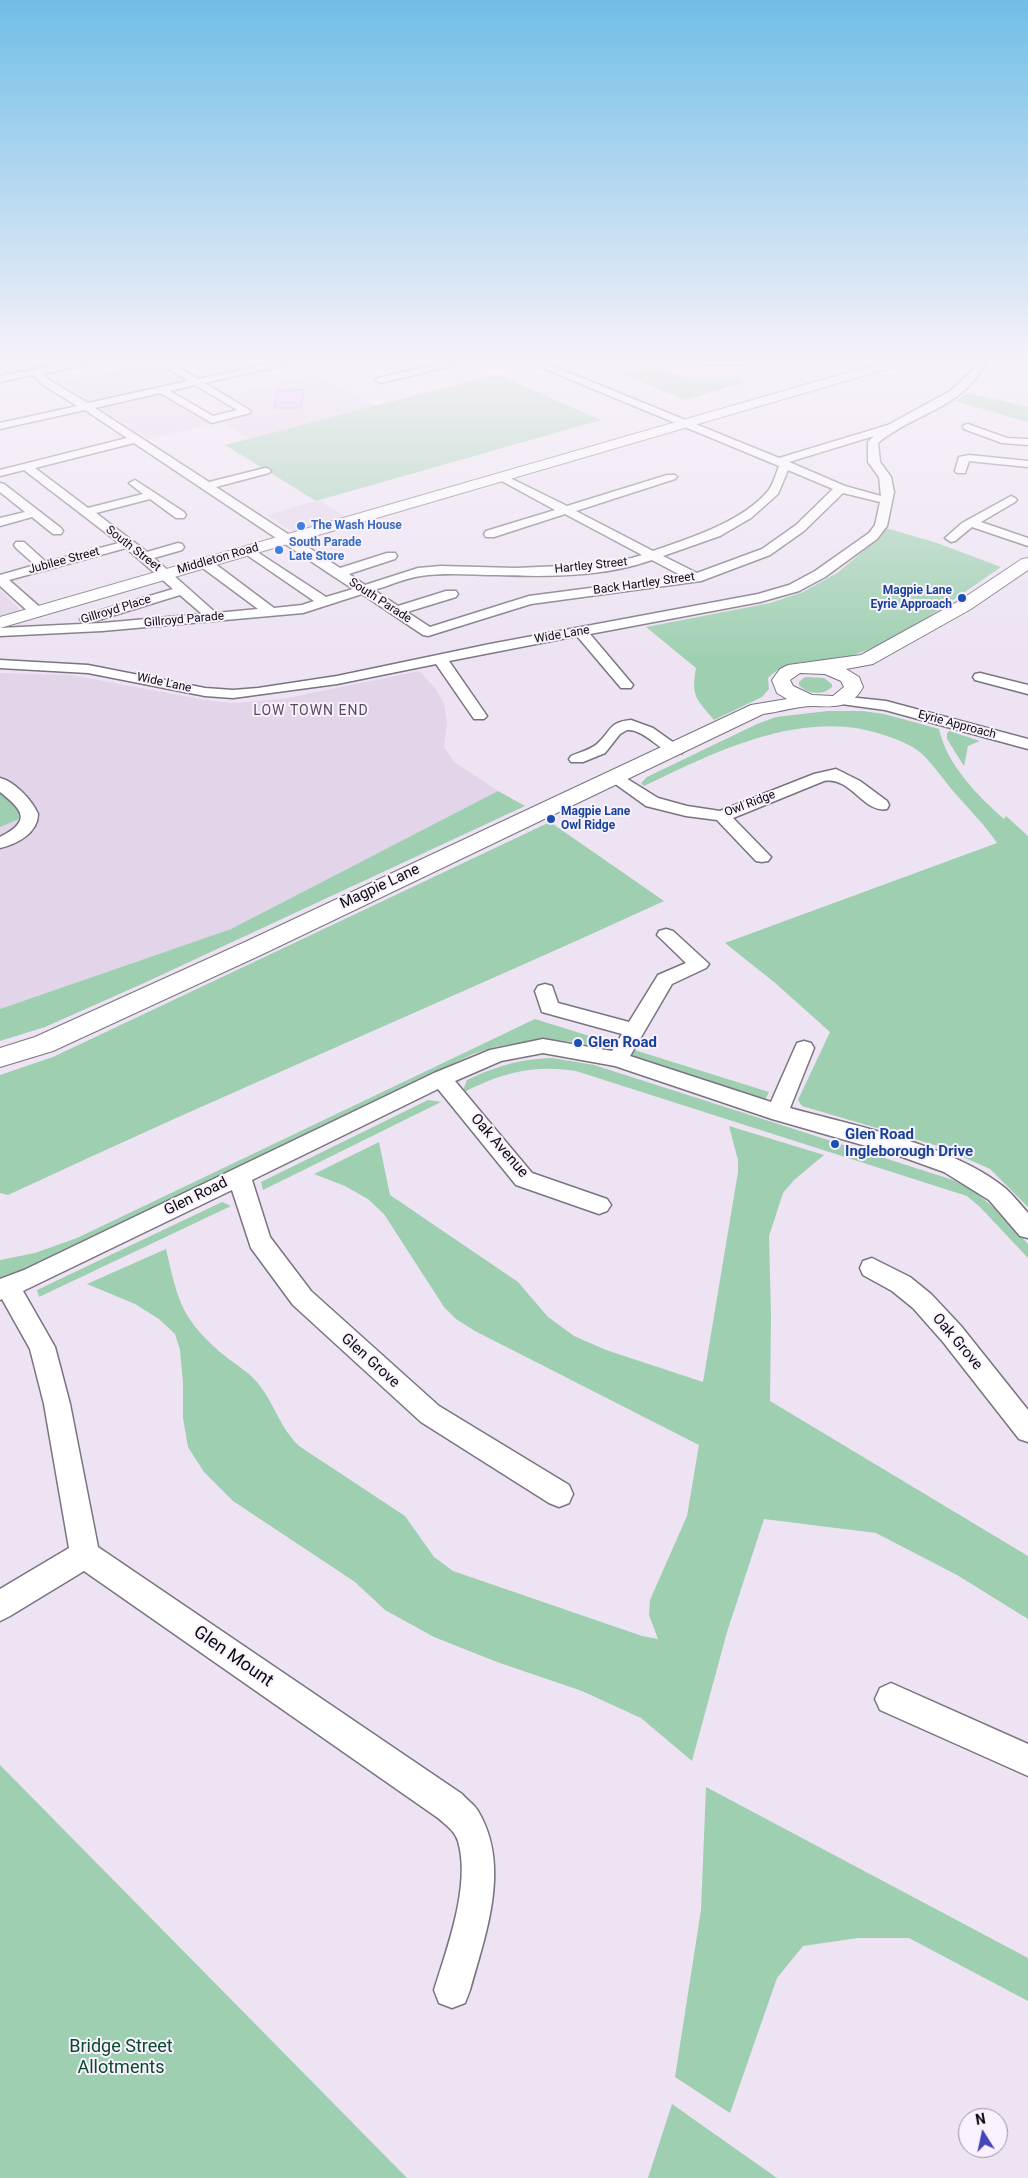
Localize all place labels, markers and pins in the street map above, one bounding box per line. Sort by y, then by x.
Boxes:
place label: The Wash House [311,519,402,533]
marker: The Wash House [295,520,307,532]
place label: South Parade Late Store [289,536,362,564]
marker: South Parade Late Store [273,544,285,556]
place label: Magpie Lane Eyrie Approach [871,584,952,612]
marker: Magpie Lane Eyrie Approach [956,592,968,604]
place label: Magpie Lane Owl Ridge [561,805,630,833]
marker: Magpie Lane Owl Ridge [545,813,557,825]
place label: Glen Road [588,1034,657,1052]
marker: Glen Road [572,1037,584,1049]
place label: Glen Road Ingleborough Drive [845,1126,973,1161]
marker: Glen Road Ingleborough Drive [829,1138,841,1150]

